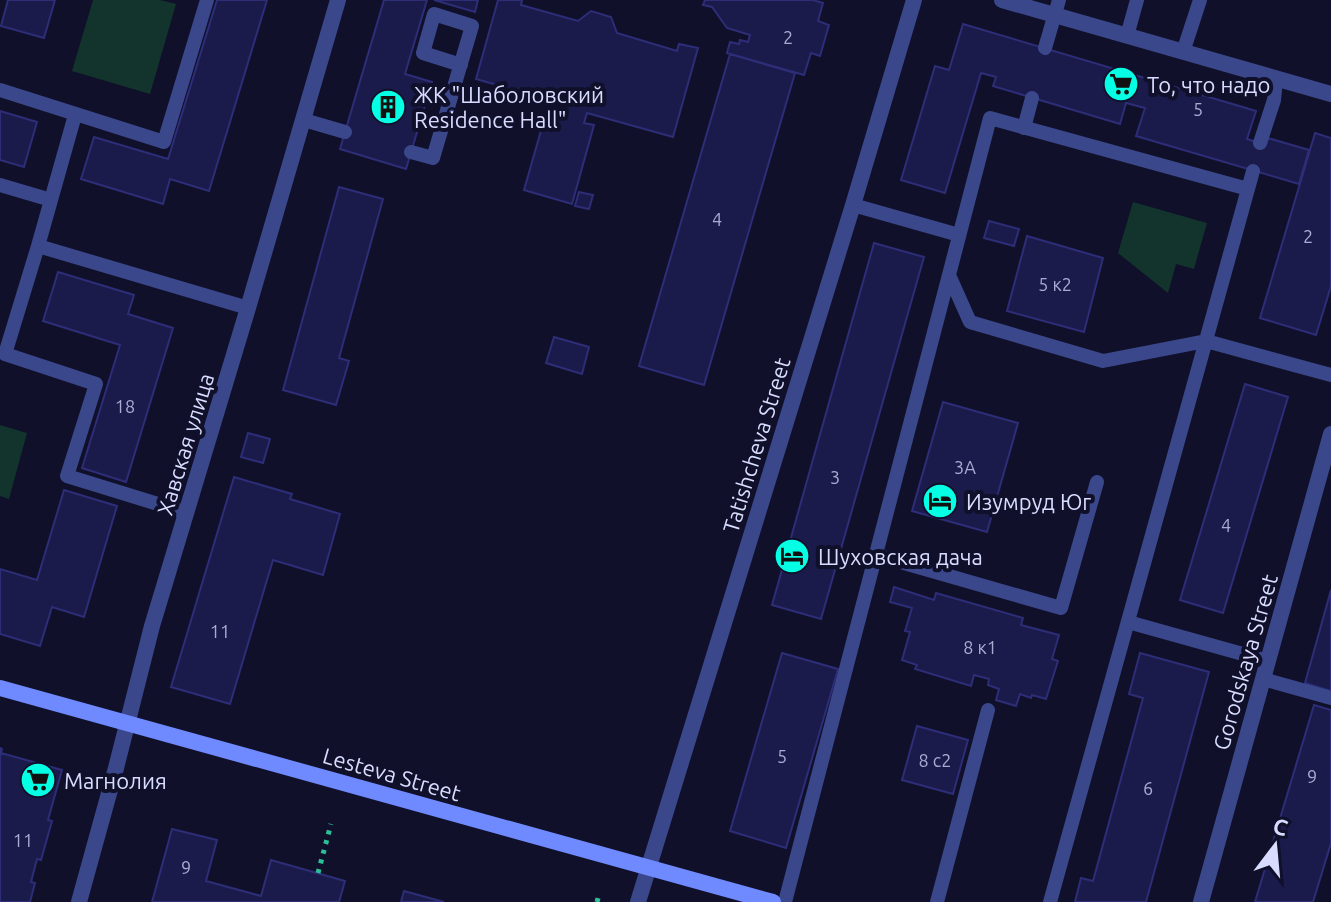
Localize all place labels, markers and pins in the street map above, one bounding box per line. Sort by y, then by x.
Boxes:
supermarket icon: То, что надо [1102,65,1140,103]
place label: То, что надо [1147,72,1270,97]
place label: ЖК "Шаболовский Residence Hall" [414,82,604,132]
building icon: ЖК "Шаболовский Residence Hall" [369,88,407,126]
hotel icon: Изумруд Юг [921,482,959,520]
place label: Изумруд Юг [966,489,1091,514]
hotel icon: Шуховская дача [773,537,811,575]
place label: Шуховская дача [818,544,983,569]
supermarket icon: Магнолия [19,761,57,799]
place label: Магнолия [64,768,167,793]

